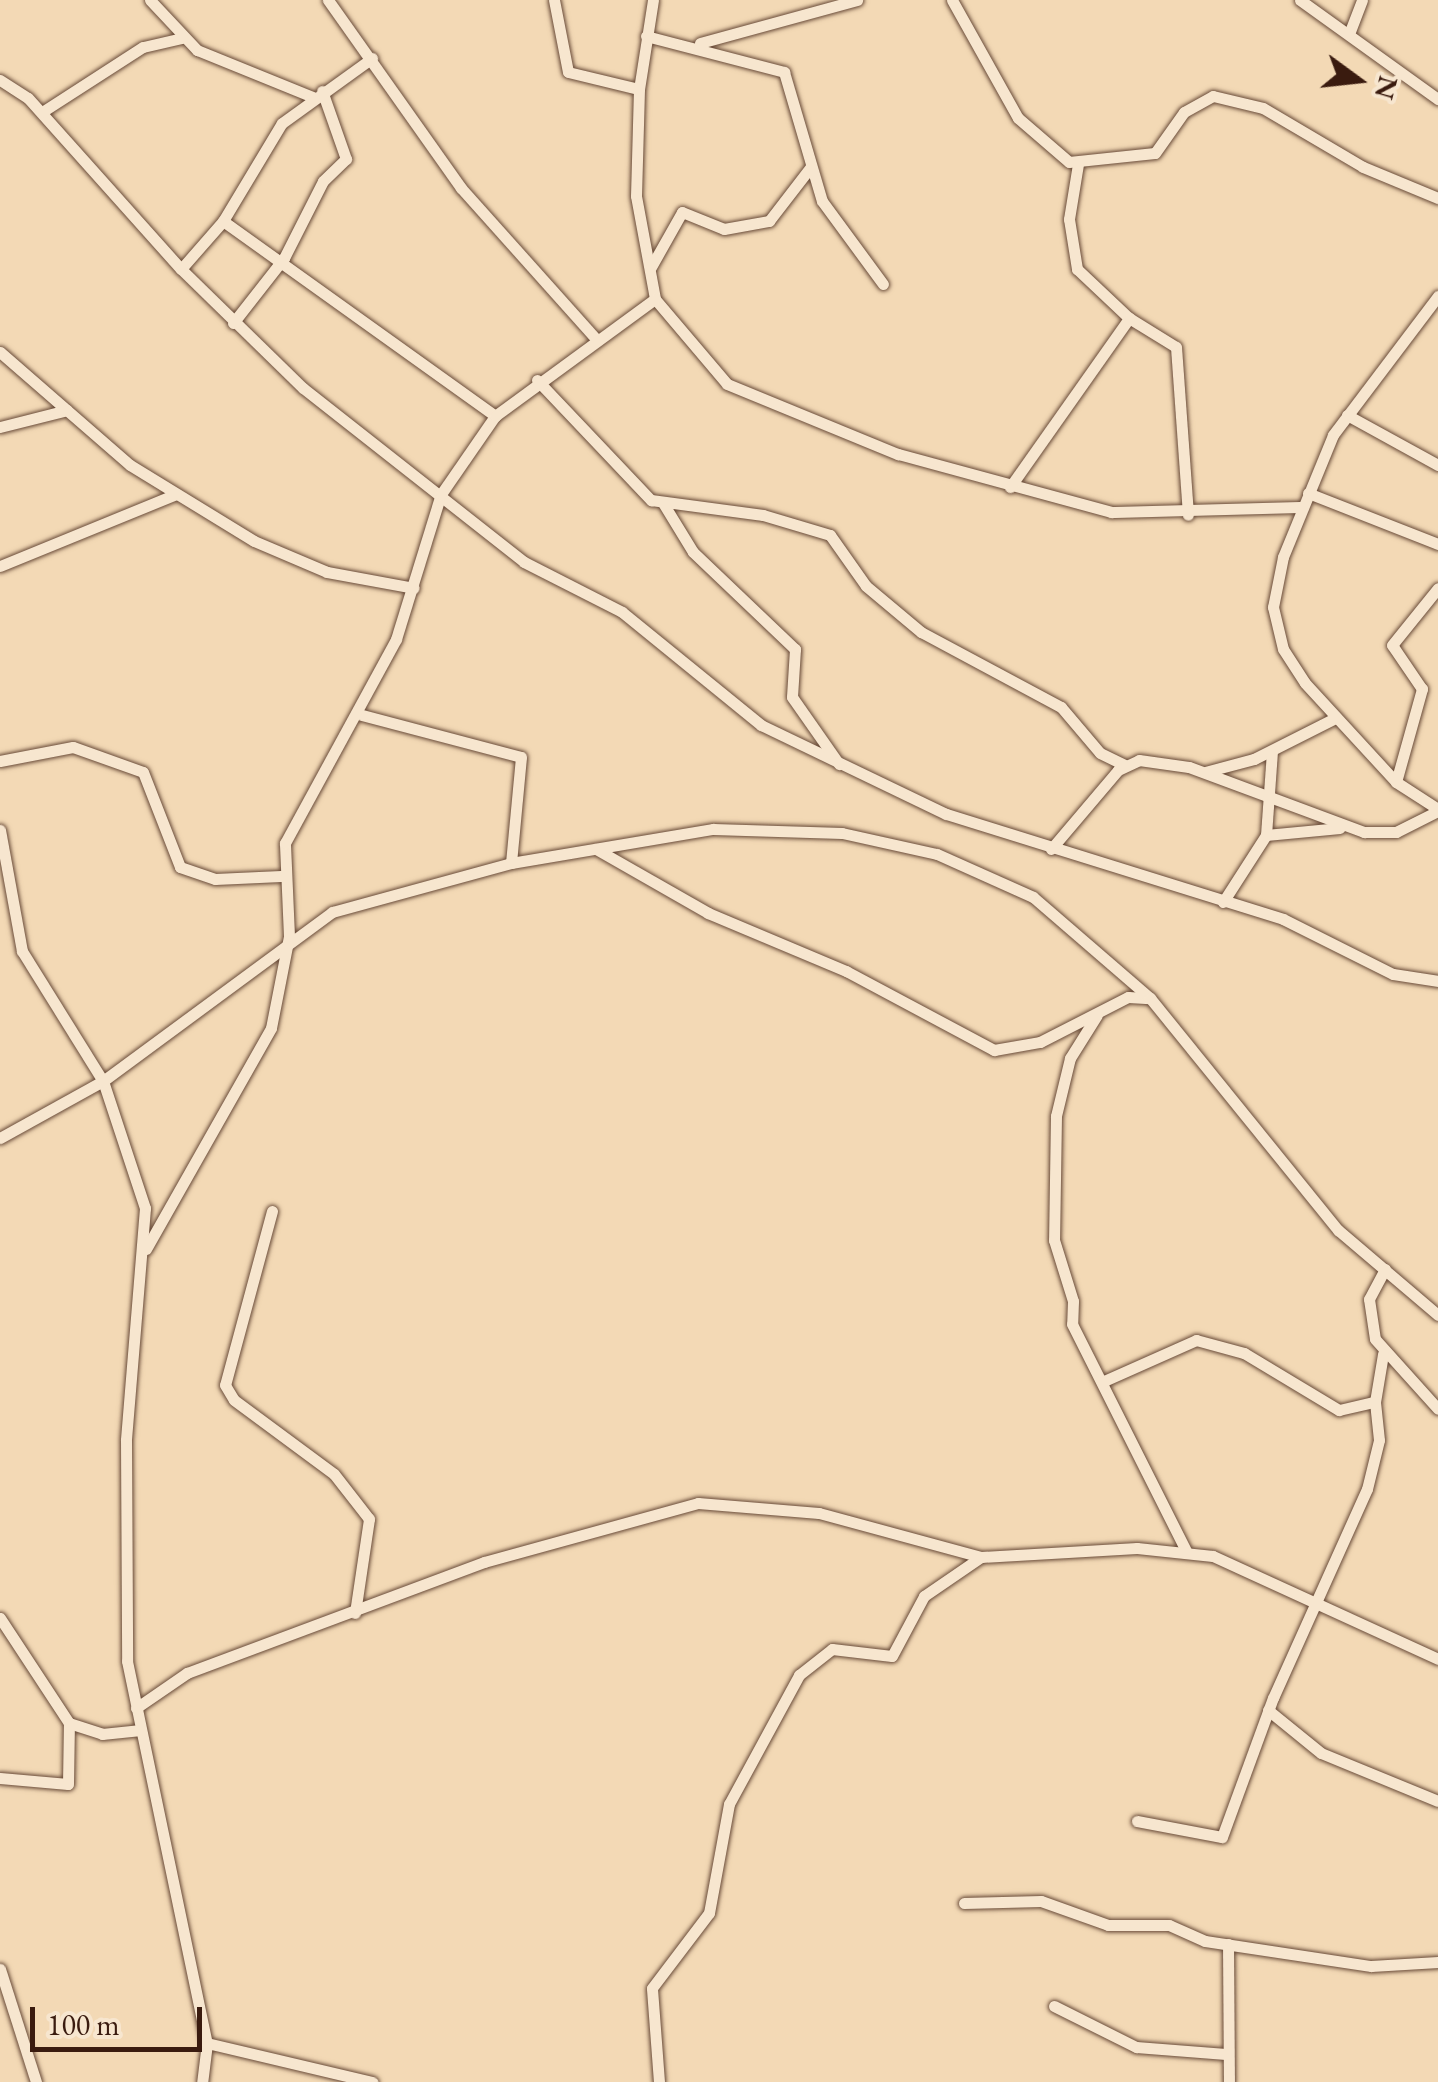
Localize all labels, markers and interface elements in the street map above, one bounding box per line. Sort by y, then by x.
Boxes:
north arrow [1308,30,1408,130]
text: N [1367,72,1407,103]
scale bar [35,1987,208,2049]
text: 100 m [47,2005,120,2044]

